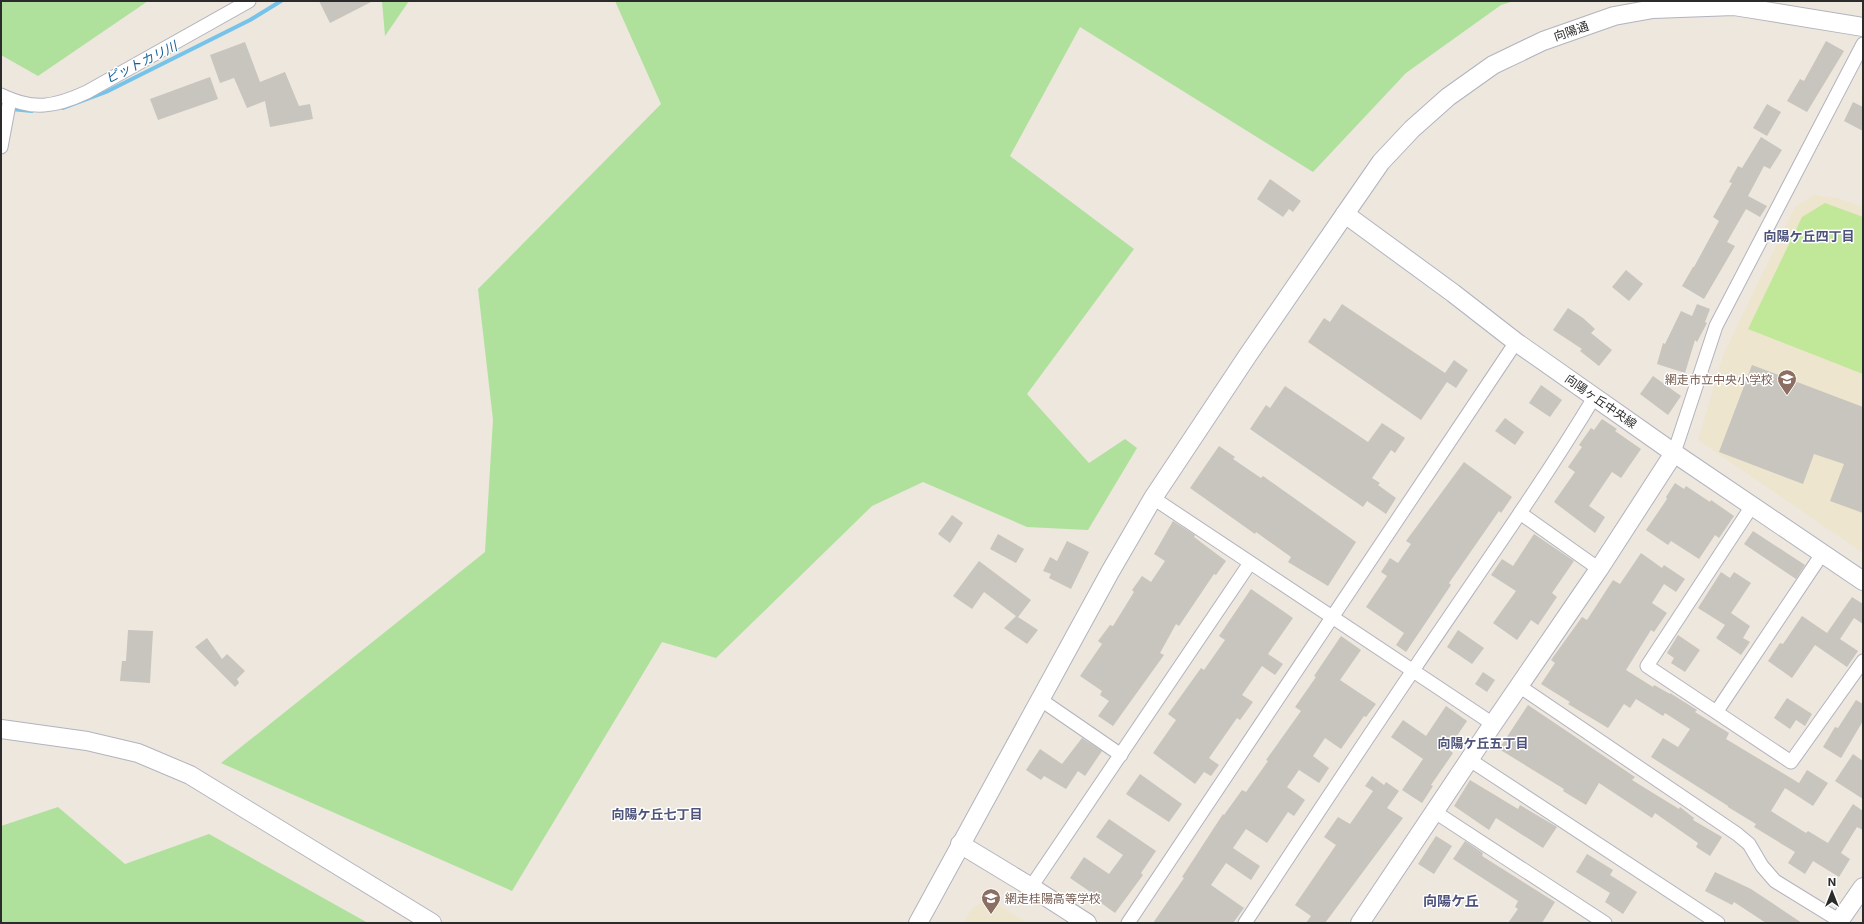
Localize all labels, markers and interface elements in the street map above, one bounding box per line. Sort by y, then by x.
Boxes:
street label: 向陽通 [1552,18,1590,44]
water label: ピットカリ川 [102,37,181,86]
district label: 向陽ケ丘四丁目 [1763,228,1855,244]
school or university icon: 網走市立中央小学校 [1776,368,1798,396]
street label: 向陽ヶ丘中央線 [1562,371,1640,431]
place label: 網走市立中央小学校 [1665,372,1773,387]
district label: 向陽ケ丘五丁目 [1437,735,1529,751]
district label: 向陽ケ丘七丁目 [611,806,703,822]
north arrow [1812,872,1852,912]
text: N [1828,875,1836,889]
school or university icon: 網走桂陽高等学校 [980,887,1002,915]
place label: 網走桂陽高等学校 [1005,891,1101,906]
district label: 向陽ケ丘 [1423,892,1479,909]

